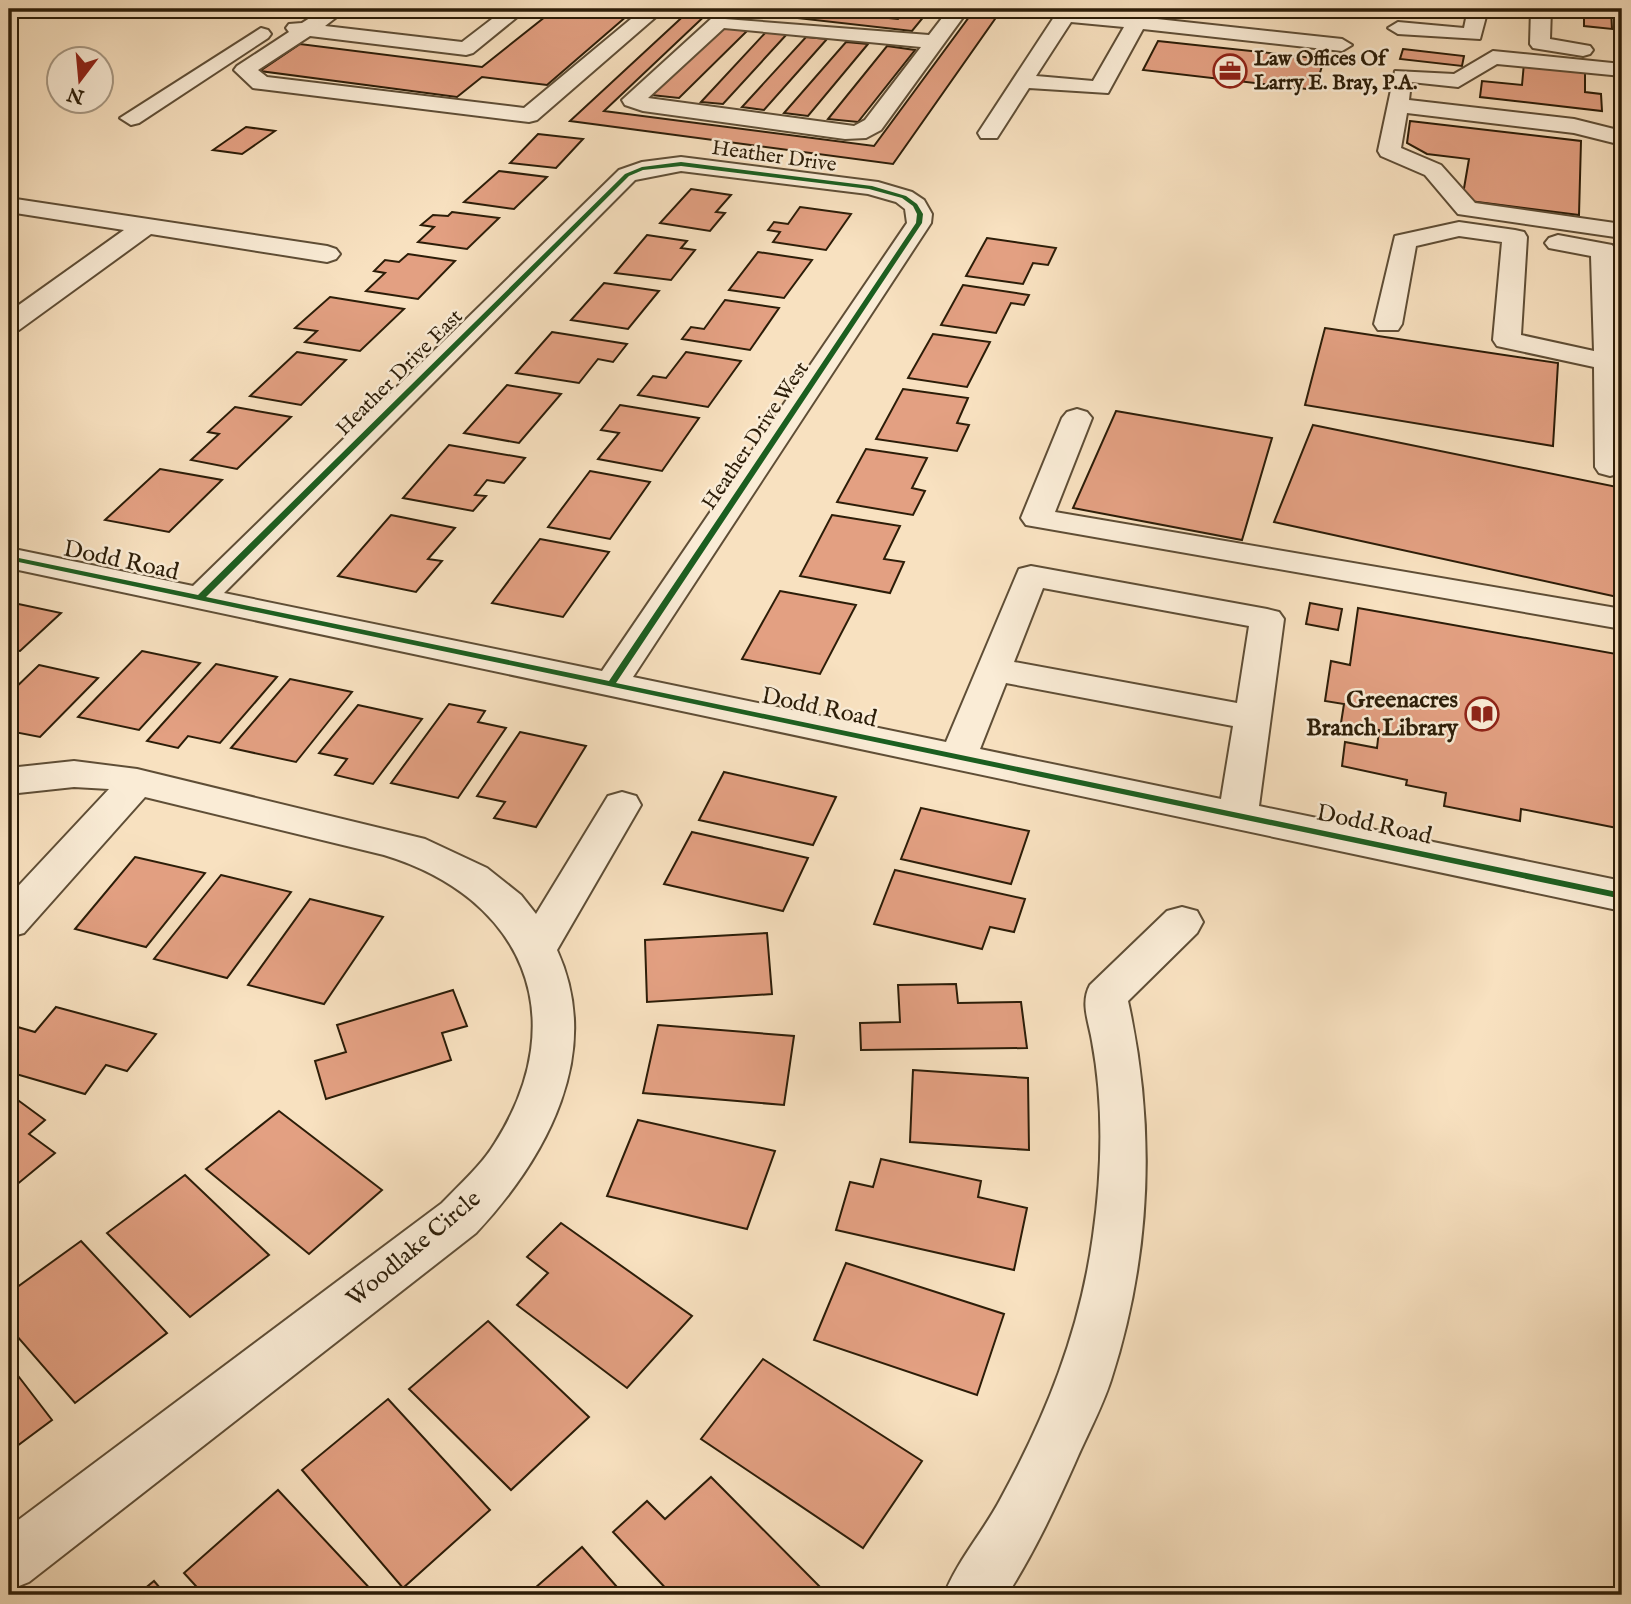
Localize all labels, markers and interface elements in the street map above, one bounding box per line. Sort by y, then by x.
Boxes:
north arrow [46,46,116,116]
place label: Law Offices Of Larry E. Bray, P.A. [1254,46,1418,97]
office icon: Law Offices Of Larry E. Bray, P.A. [1211,52,1249,90]
text: N [64,80,88,108]
street label: Heather Drive [710,135,838,179]
street label: Heather Drive East [331,304,469,442]
street label: Heather Drive West [696,357,816,515]
street label: Dodd Road [60,534,182,588]
street label: Dodd Road [758,681,880,735]
place label: Greenacres Branch Library [1306,685,1459,744]
library icon: Greenacres Branch Library [1463,695,1501,733]
street label: Dodd Road [1313,798,1435,852]
street label: Woodlake Circle [340,1184,488,1314]

